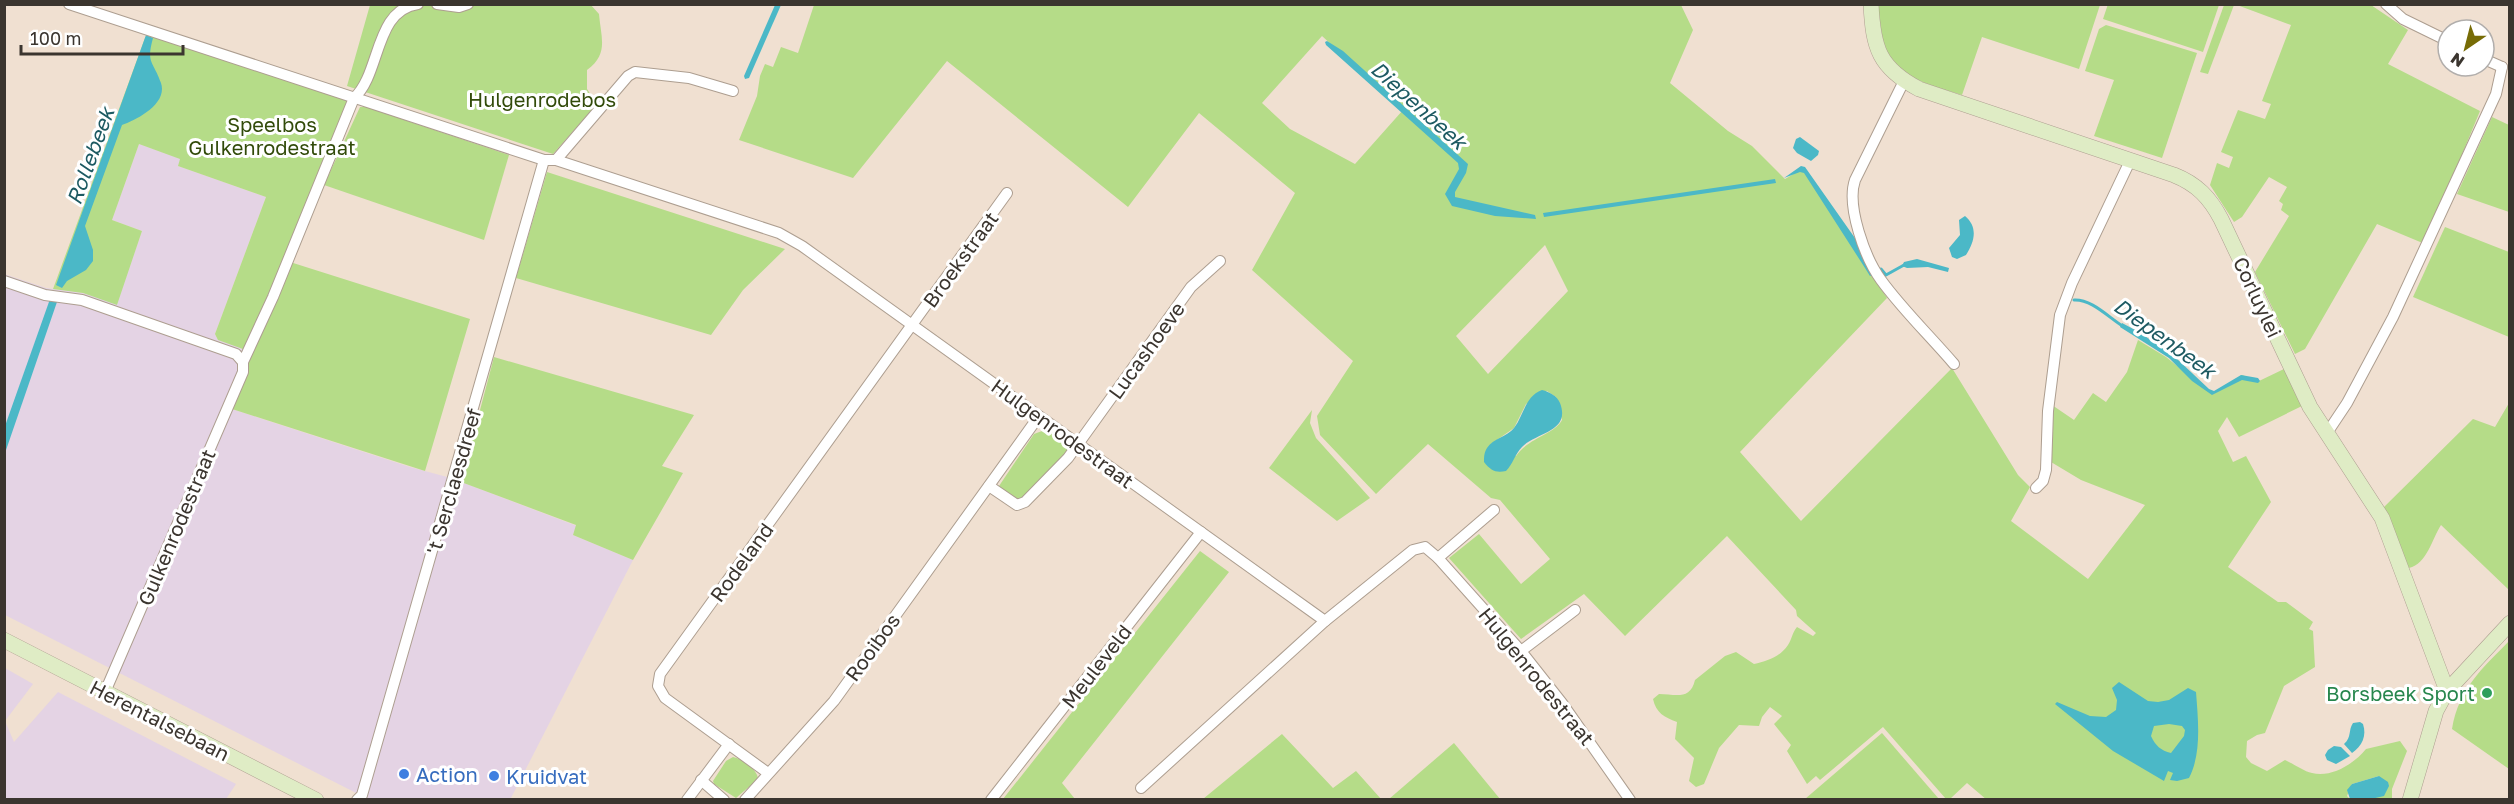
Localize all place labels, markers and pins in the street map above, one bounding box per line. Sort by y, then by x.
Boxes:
place label: Borsbeek Sport [2326,681,2475,705]
marker: Borsbeek Sport [2480,686,2494,700]
place label: Action [416,762,478,786]
place label: Kruidvat [506,764,587,788]
marker: Action [397,767,411,781]
marker: Kruidvat [487,769,501,783]

